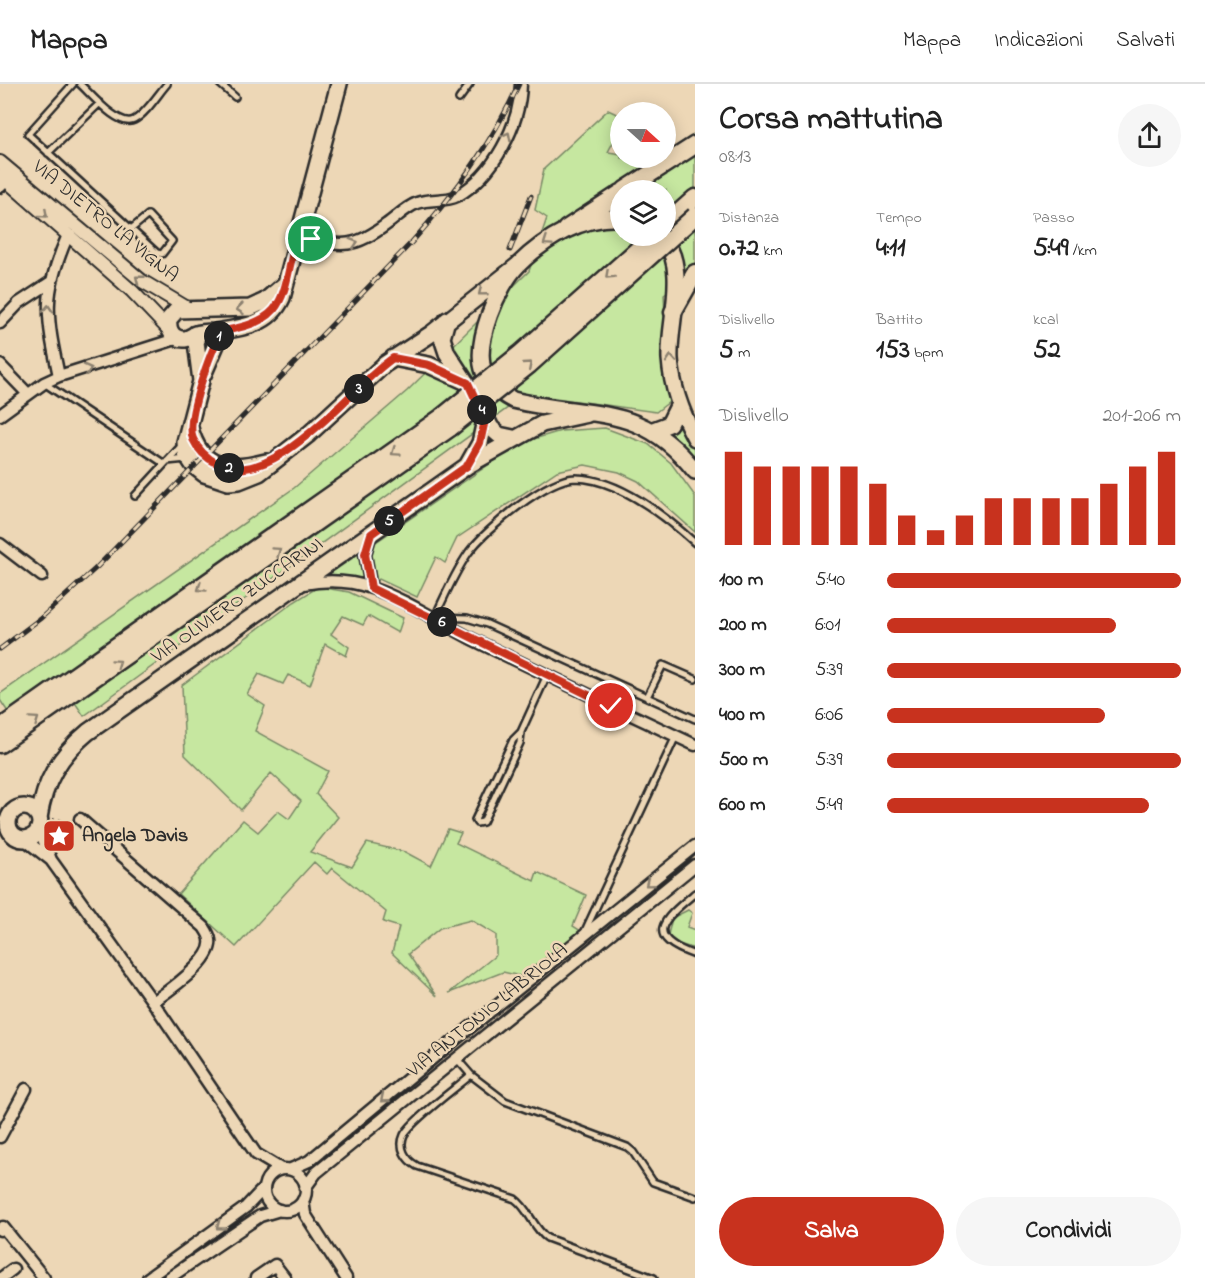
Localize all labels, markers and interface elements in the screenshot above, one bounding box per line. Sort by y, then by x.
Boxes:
text: Mappa [30,21,108,62]
text: Mappa [903,26,961,56]
text: Indicazioni [994,26,1083,56]
text: Salvati [1116,26,1175,56]
text: Corsa mattutina [719,96,943,144]
north arrow [610,102,676,168]
map controls [610,102,676,246]
button: share [1118,104,1181,167]
one-way arrow [500,132,511,142]
text: 08:13 [719,143,751,172]
street label: VIA DIETRO LA VIGNA [25,153,184,290]
button: layers [610,180,676,246]
text: Distanza [719,206,779,230]
text: Tempo [876,206,922,230]
text: Passo [1033,206,1075,230]
one-way arrow [37,207,48,218]
pin [285,213,336,264]
icon: arrive [294,222,327,255]
text: 0.72 [719,230,759,268]
text: 4:11 [876,230,905,268]
text: 5:49 [1033,230,1069,268]
one-way arrow [543,235,554,246]
one-way arrow [348,237,359,250]
text: km [759,239,783,263]
text: /km [1069,239,1097,263]
one-way arrow [605,268,616,279]
one-way arrow [135,275,146,286]
one-way arrow [477,285,488,296]
one-way arrow [236,302,245,315]
one-way arrow [41,304,54,313]
text: Dislivello [719,308,775,332]
text: Battito [876,308,923,332]
text: kcal [1033,308,1058,332]
pin: 1 [204,321,234,351]
text: 1 [216,324,222,348]
text: 5 [719,332,734,370]
text: 153 [876,332,910,370]
text: 52 [1033,332,1061,370]
text: m [734,341,750,365]
text: bpm [910,341,943,365]
one-way arrow [664,354,677,363]
one-way arrow [521,361,532,372]
one-way arrow [83,363,93,376]
pin: 3 [344,374,374,404]
text: 3 [356,377,362,401]
pin: 4 [467,395,497,425]
text: 4 [479,398,485,422]
text: Dislivello [719,402,789,431]
text: 201–206 m [1102,402,1181,431]
one-way arrow [390,445,401,456]
pin: 2 [214,453,244,483]
text: 2 [225,456,233,480]
pin: 5 [374,506,404,536]
text: 5 [384,509,394,533]
street label: VIA OLIVIERO ZUCCARINI [145,531,330,672]
one-way arrow [270,547,281,558]
text: 100 m [719,566,763,595]
text: 5:40 [815,566,845,595]
one-way arrow [196,581,207,592]
pin: 6 [427,607,457,637]
text: 6 [438,610,446,634]
text: 200 m [719,611,767,640]
text: 6:01 [815,611,841,640]
text: 300 m [719,656,765,685]
text: 5:39 [815,656,842,685]
one-way arrow [110,659,121,670]
pin [585,680,636,731]
icon: check [594,689,627,722]
text: 400 m [719,701,765,730]
text: 6:06 [815,701,843,730]
one-way arrow [28,716,39,727]
text: 500 m [719,746,768,775]
text: 5:39 [815,746,842,775]
text: 600 m [719,791,766,820]
text: 5:49 [815,791,842,820]
place icon: Angela Davis [41,818,77,854]
place label: Angela Davis [82,822,188,852]
one-way arrow [645,876,656,887]
street label: VIA ANTONIO LABRIOLA [400,937,575,1086]
one-way arrow [380,1092,391,1103]
button: Salva [719,1197,944,1266]
button: Condividi [956,1197,1181,1266]
one-way arrow [216,1219,227,1230]

